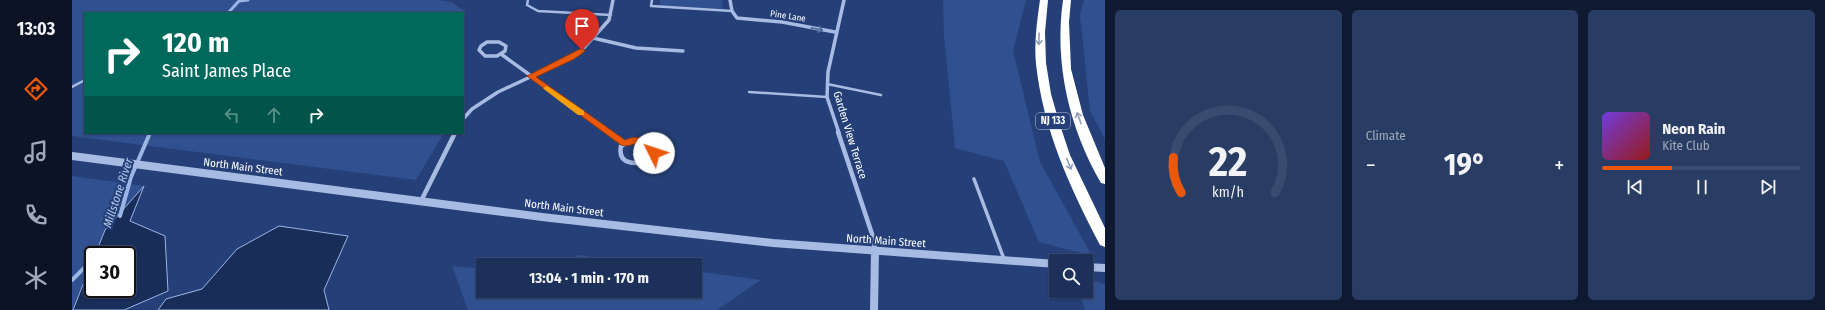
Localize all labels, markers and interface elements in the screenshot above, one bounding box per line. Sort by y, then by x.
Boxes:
street label: Pine Lane [770,8,807,24]
pin [565,9,599,50]
icon: arrive [571,15,593,37]
text: 13:03 [17,18,55,40]
one-way arrow [811,25,824,33]
text: 120 m [162,26,229,59]
icon: right [96,28,148,80]
one-way arrow [1035,32,1043,45]
text: Saint James Place [162,60,291,82]
icon: directions [22,75,50,103]
street label: Garden View Terrace [830,90,870,180]
icon: left [221,104,243,126]
icon: ahead [263,104,285,126]
icon: right [305,104,327,126]
one-way arrow [1075,112,1083,124]
road number: NJ 133 [1036,113,1070,129]
text: Neon Rain [1662,120,1725,138]
text: Climate [1366,128,1406,143]
position arrow [633,132,675,174]
text: 22 [1208,137,1248,187]
icon: music [22,138,50,166]
text: Kite Club [1662,138,1710,153]
text: 19° [1444,147,1486,183]
text: − [1366,152,1376,179]
text: + [1554,152,1564,179]
water label: Millstone River [100,156,136,229]
street label: North Main Street [203,156,284,178]
one-way arrow [1066,158,1073,170]
icon: previous [1624,176,1646,198]
icon: pause [1691,176,1713,198]
icon: next [1757,176,1779,198]
text: km/h [1212,184,1244,201]
street label: North Main Street [524,197,605,219]
icon: phone [22,201,50,229]
street label: North Main Street [846,232,927,250]
speed limit sign: 30 [84,246,136,298]
map controls [1049,254,1093,298]
button: search [1049,254,1093,298]
icon: climate [22,264,50,292]
text: 13:04 · 1 min · 170 m [529,269,649,287]

